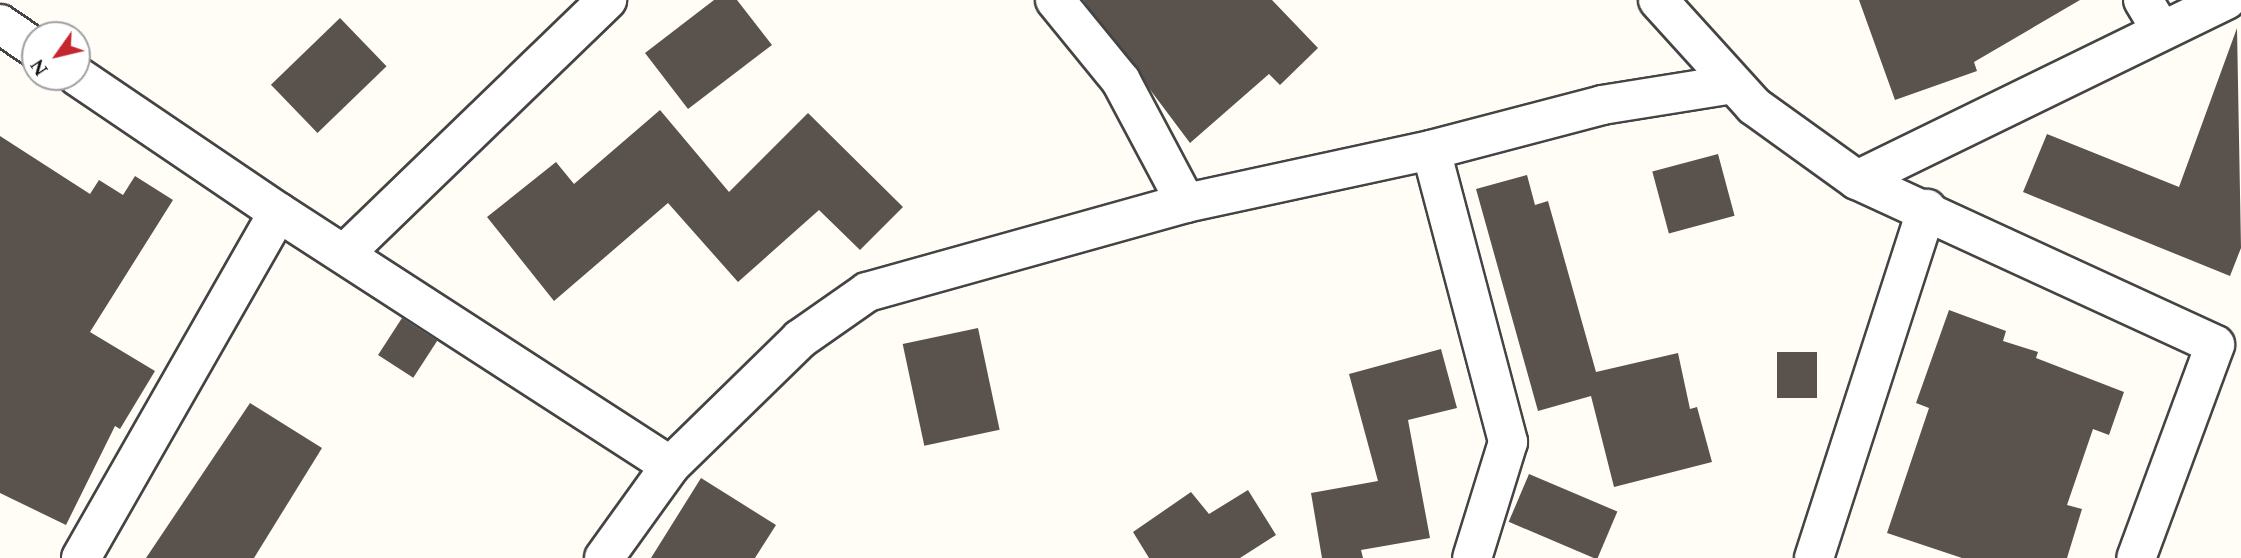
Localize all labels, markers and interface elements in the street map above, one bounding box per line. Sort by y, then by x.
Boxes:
north arrow [21,21,91,91]
text: N [23,52,56,81]

